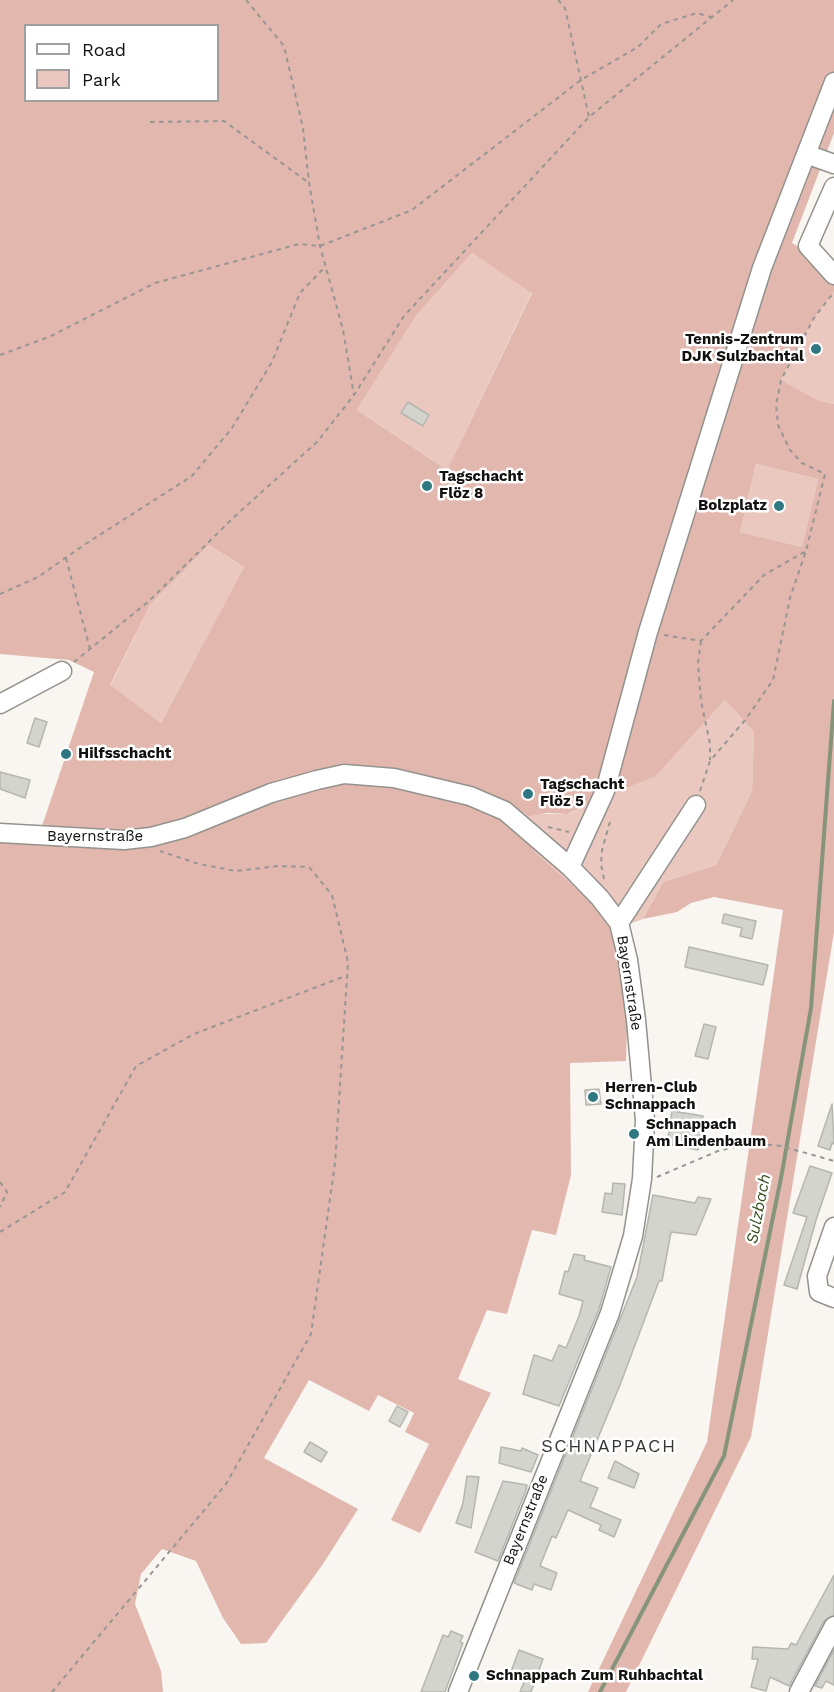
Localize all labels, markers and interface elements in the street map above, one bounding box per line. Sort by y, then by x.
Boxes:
legend [24,24,219,102]
text: Road [82,39,126,60]
text: Park [82,69,121,90]
place label: Tennis-Zentrum DJK Sulzbachtal [682,331,804,366]
marker: Tennis-Zentrum DJK Sulzbachtal [809,342,823,356]
place label: Tagschacht Flöz 8 [439,468,523,503]
marker: Tagschacht Flöz 8 [420,479,434,493]
place label: Bolzplatz [698,497,767,515]
marker: Bolzplatz [772,499,786,513]
place label: Hilfsschacht [78,745,171,763]
marker: Hilfsschacht [59,747,73,761]
place label: Tagschacht Flöz 5 [540,776,624,811]
marker: Tagschacht Flöz 5 [521,787,535,801]
street label: Bayernstraße [47,828,143,846]
street label: Bayernstraße [613,934,645,1032]
place label: Herren-Club Schnappach [605,1079,697,1114]
marker: Herren-Club Schnappach [586,1090,600,1104]
place label: Schnappach Am Lindenbaum [646,1116,766,1151]
marker: Schnappach Am Lindenbaum [627,1127,641,1141]
water label: Sulzbach [743,1172,775,1246]
district label: SCHNAPPACH [541,1436,677,1458]
street label: Bayernstraße [500,1472,552,1568]
place label: Schnappach Zum Ruhbachtal [486,1667,703,1685]
marker: Schnappach Zum Ruhbachtal [467,1669,481,1683]

